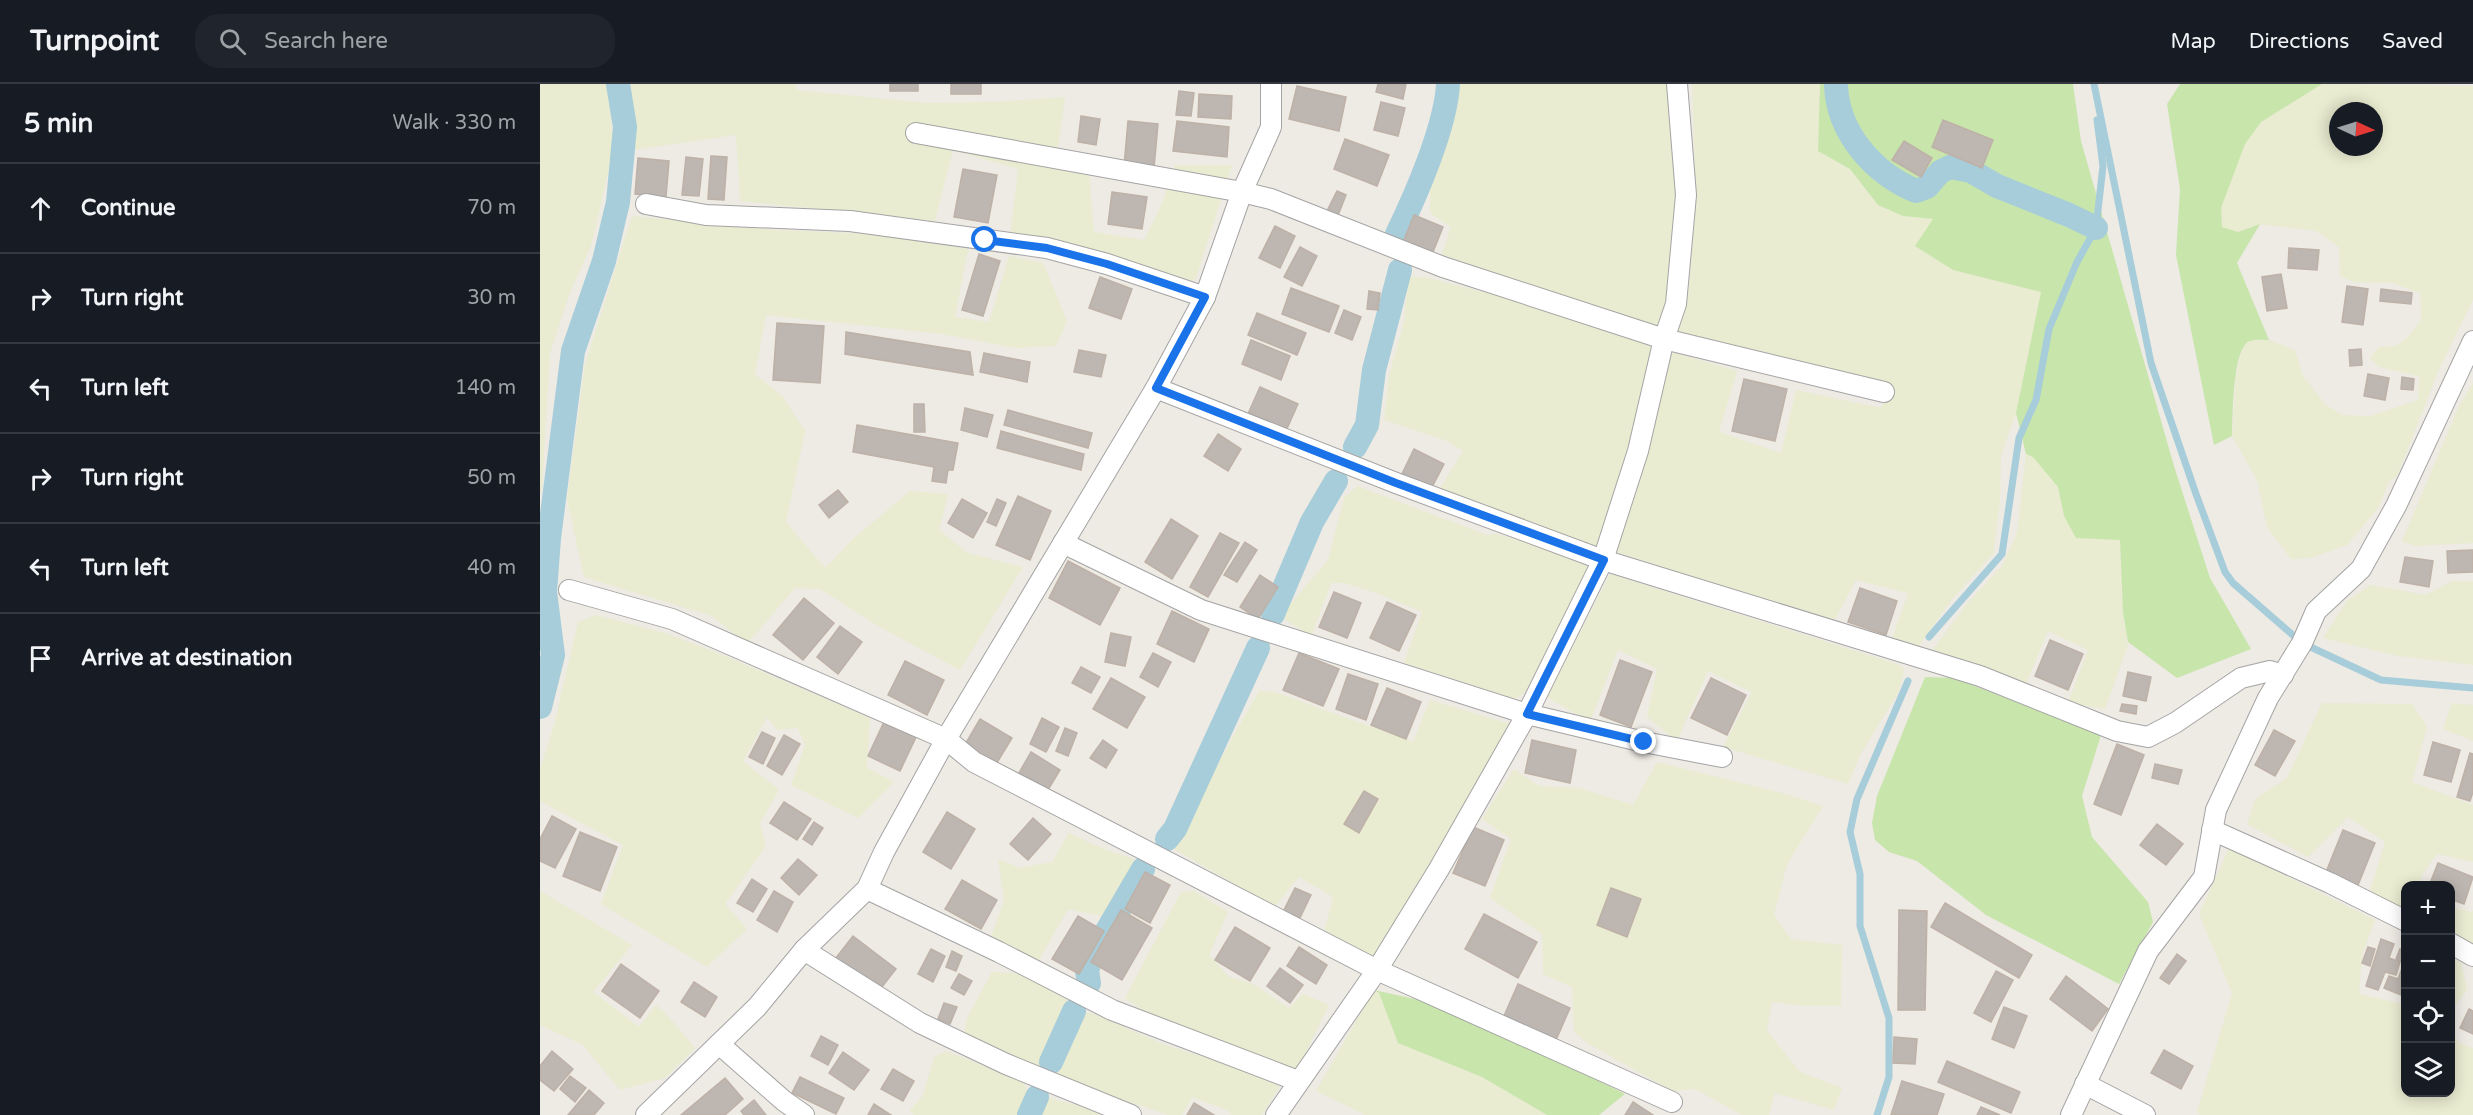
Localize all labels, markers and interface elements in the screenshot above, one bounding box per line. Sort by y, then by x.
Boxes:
search box [195,14,615,68]
text: Turnpoint [30,24,159,58]
icon: search [216,25,249,58]
text: Search here [264,28,388,54]
text: Map [2170,29,2216,54]
text: Directions [2249,29,2349,54]
text: Saved [2382,29,2443,54]
north arrow [2329,102,2383,156]
text: 5 min [24,108,93,139]
text: Walk · 330 m [393,111,516,135]
icon: ahead [24,192,57,225]
text: Continue [81,195,176,221]
text: 70 m [467,196,516,220]
route start [971,226,997,252]
icon: right [24,282,57,315]
text: Turn right [81,285,183,311]
text: 30 m [467,286,516,310]
icon: left [24,372,57,405]
text: Turn left [81,375,169,401]
text: 140 m [455,376,516,400]
icon: right [24,462,57,495]
text: Turn right [81,465,183,491]
text: 50 m [467,466,516,490]
icon: left [24,552,57,585]
text: Turn left [81,555,169,581]
text: 40 m [467,556,516,580]
icon: arrive [24,642,57,675]
text: Arrive at destination [81,645,292,671]
route end [1630,728,1656,754]
map controls [2401,881,2455,1097]
button: + [2401,881,2455,935]
button: − [2401,935,2455,989]
button: locate [2401,989,2455,1043]
button: layers [2401,1043,2455,1097]

